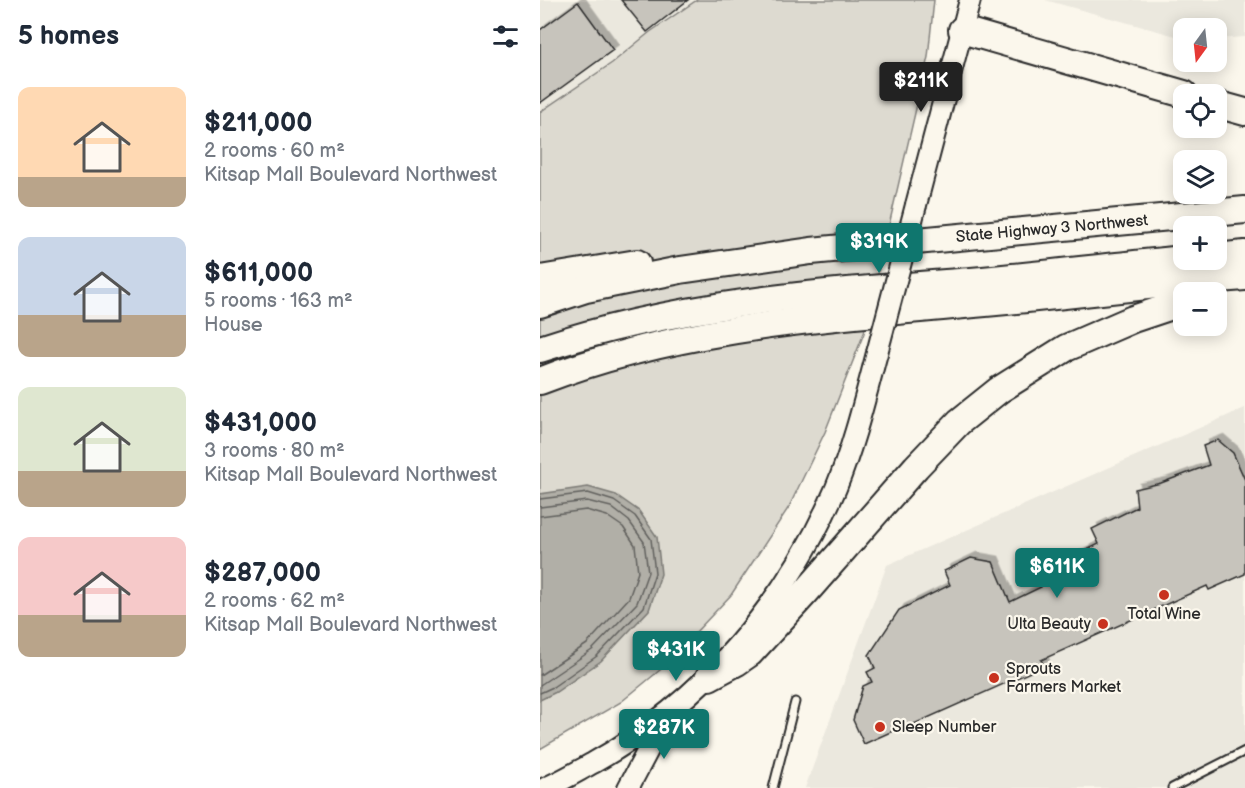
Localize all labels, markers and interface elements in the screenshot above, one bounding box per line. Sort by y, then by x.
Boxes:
north arrow [1173,18,1227,72]
map controls [1173,18,1227,336]
icon: filters [489,20,522,53]
text: 5 homes [18,21,119,52]
pin: $211K [879,62,963,113]
text: $211K [893,69,949,93]
button: locate [1173,84,1227,138]
text: $211,000 [204,108,312,139]
icon: home [66,111,138,183]
text: 2 rooms · 60 m² [204,139,345,163]
button: layers [1173,150,1227,204]
text: Kitsap Mall Boulevard Northwest [204,163,497,187]
street label: State Highway 3 Northwest [955,211,1149,247]
button: + [1173,216,1227,270]
pin: $319K [837,223,921,274]
text: $319K [850,230,908,254]
text: $611,000 [204,258,313,289]
icon: home [66,261,138,333]
button: − [1173,282,1227,336]
text: 5 rooms · 163 m² [204,289,353,313]
text: House [204,313,263,337]
text: $431,000 [204,408,317,439]
icon: home [66,411,138,483]
text: 3 rooms · 80 m² [204,439,345,463]
text: Kitsap Mall Boulevard Northwest [204,463,497,487]
pin: $611K [1015,548,1099,599]
text: $611K [1029,555,1085,579]
text: $287,000 [204,558,321,589]
icon: home [66,561,138,633]
marker: Total Wine [1157,588,1171,602]
text: 2 rooms · 62 m² [204,589,345,613]
place label: Total Wine [1127,605,1201,624]
text: Kitsap Mall Boulevard Northwest [204,613,497,637]
place label: Ulta Beauty [1007,615,1092,634]
marker: Ulta Beauty [1096,617,1110,631]
pin: $431K [634,631,718,682]
text: $431K [647,638,705,662]
place label: Sprouts Farmers Market [1006,660,1121,697]
marker: Sprouts Farmers Market [987,671,1001,685]
pin: $287K [622,709,706,760]
text: $287K [633,716,695,740]
place label: Sleep Number [892,718,997,737]
marker: Sleep Number [873,720,887,734]

